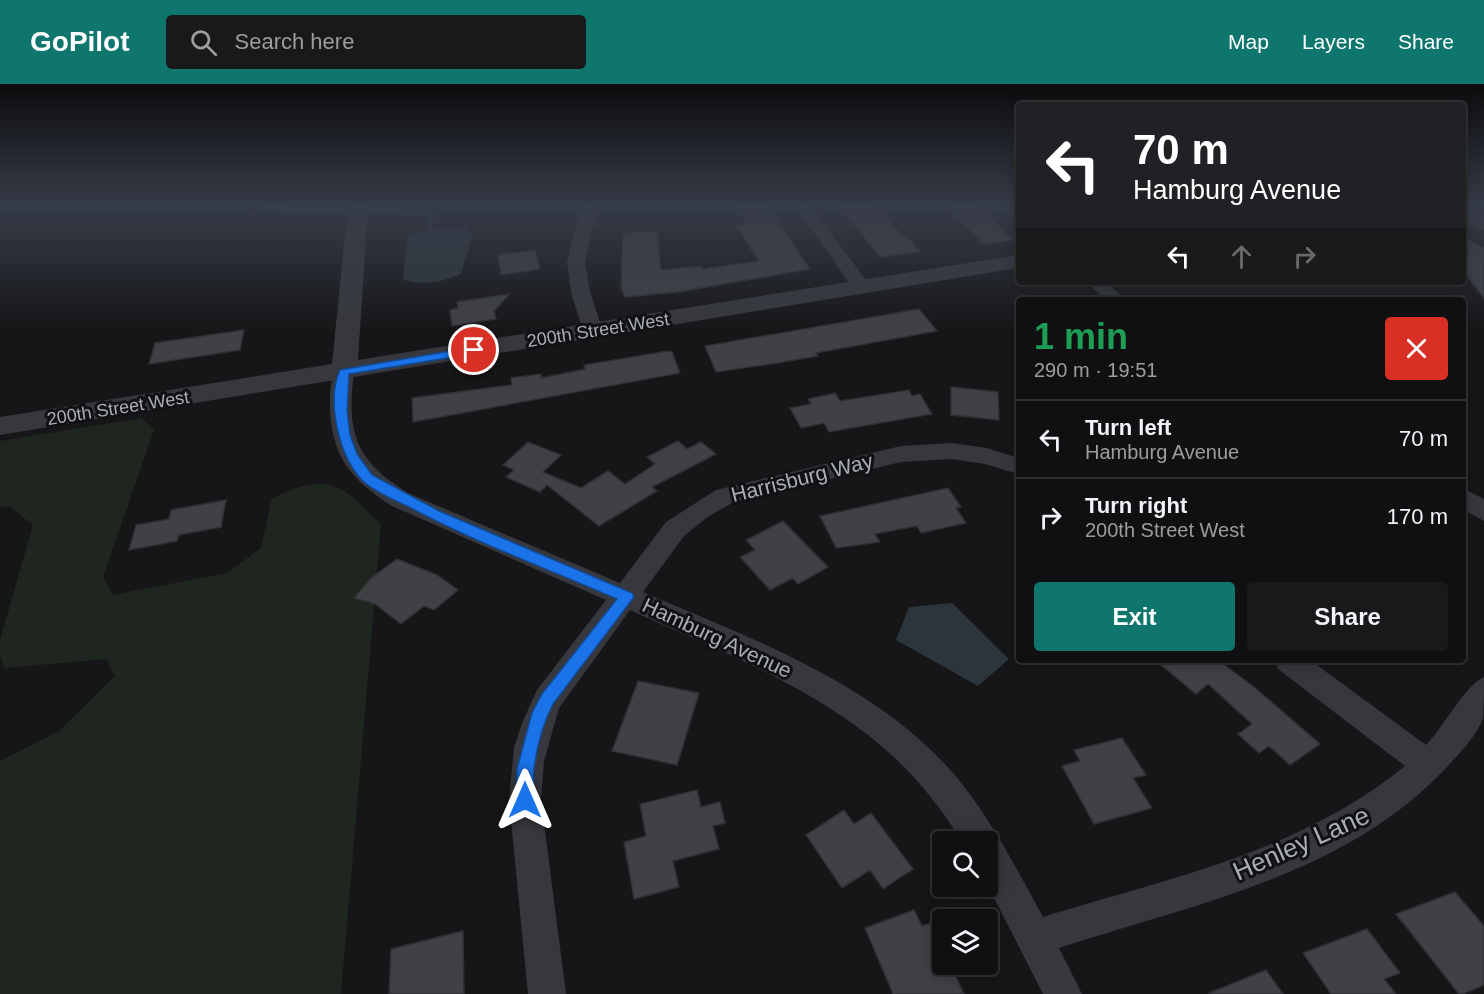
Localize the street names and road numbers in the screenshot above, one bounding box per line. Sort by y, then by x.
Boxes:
street label: 200th Street West [525,309,671,351]
street label: 200th Street West [45,387,191,429]
street label: Harrisburg Way [729,449,876,506]
street label: Hamburg Avenue [639,593,795,682]
street label: Henley Lane [1228,800,1374,886]

